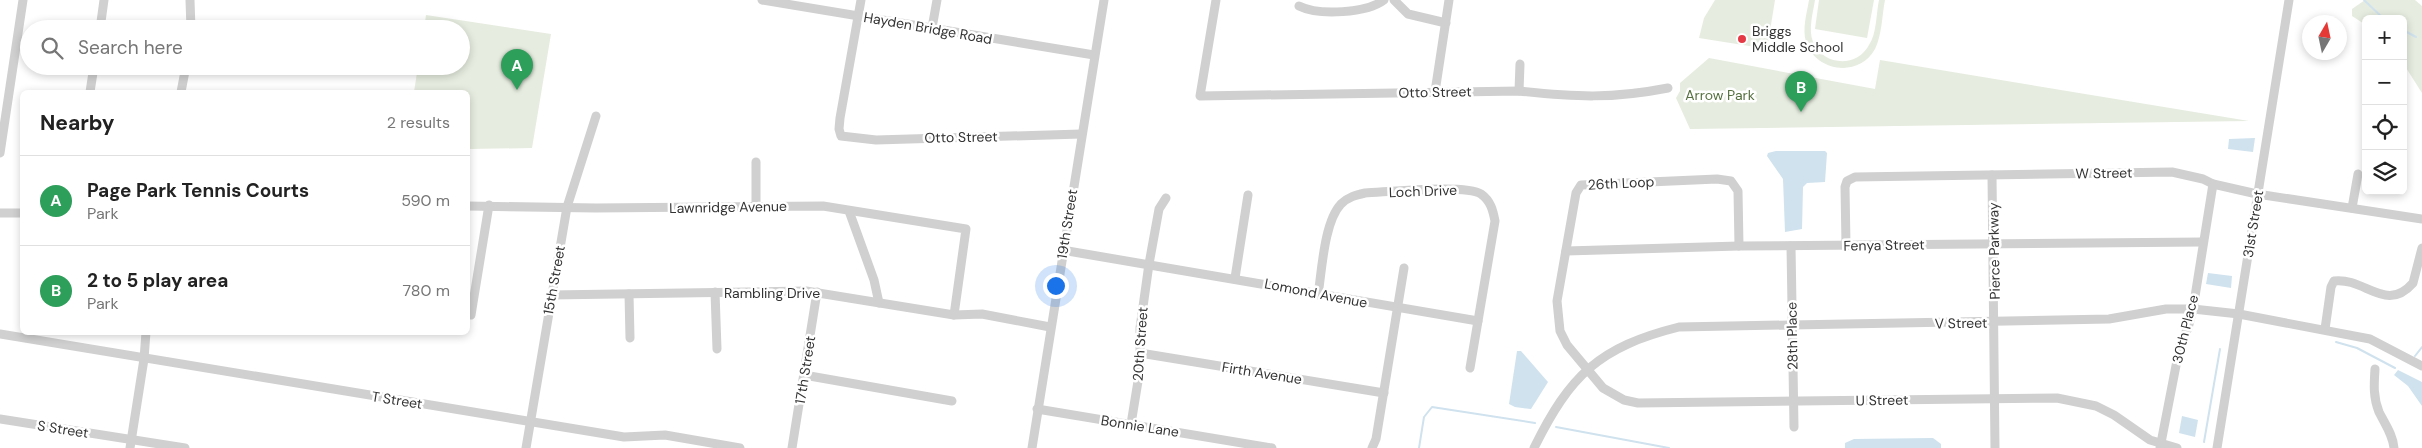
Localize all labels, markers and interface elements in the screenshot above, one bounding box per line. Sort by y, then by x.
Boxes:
street label: Hayden Bridge Road [862,8,994,48]
north arrow [2302,15,2347,60]
map controls [2362,15,2407,195]
button: + [2362,15,2407,60]
search box [20,20,470,75]
place label: Briggs Middle School [1752,22,1843,56]
marker: Briggs Middle School [1736,33,1748,45]
icon: search [38,34,66,62]
text: Search here [78,35,183,60]
pin: A [501,49,533,90]
button: − [2362,60,2407,105]
pin: B [1785,71,1817,112]
street label: Otto Street [1398,82,1472,102]
park label: Arrow Park [1685,86,1755,104]
button: locate [2362,105,2407,150]
text: Nearby [40,109,114,137]
text: 2 results [387,112,450,133]
street label: Otto Street [924,127,998,147]
button: layers [2362,150,2407,195]
street label: W Street [2075,164,2133,182]
street label: 26th Loop [1587,172,1655,194]
text: Page Park Tennis Courts [87,178,309,203]
street label: Loch Drive [1389,181,1457,201]
street label: 19th Street [1053,188,1081,260]
street label: 31st Street [2239,189,2267,259]
text: A [50,190,62,211]
text: 590 m [401,190,450,211]
street label: Lawnridge Avenue [669,197,787,217]
street label: Pierce Parkway [1984,202,2004,300]
text: Park [87,203,119,224]
street label: Fenya Street [1843,235,1925,255]
street label: 15th Street [539,244,569,316]
text: 2 to 5 play area [87,268,228,293]
your location [1043,273,1069,299]
street label: Lomond Avenue [1263,274,1369,312]
text: B [51,280,61,301]
text: 780 m [403,280,450,301]
street label: Rambling Drive [724,284,820,302]
text: Park [87,293,119,314]
street label: 30th Place [2168,293,2202,365]
street label: 28th Place [1782,302,1802,370]
street label: 20th Street [1128,306,1152,382]
street label: V Street [1934,314,1988,332]
street label: 17th Street [791,335,819,405]
street label: Firth Avenue [1221,358,1303,388]
street label: T Street [370,387,424,413]
street label: U Street [1856,391,1908,409]
street label: Bonnie Lane [1100,411,1180,441]
street label: S Street [36,416,90,442]

